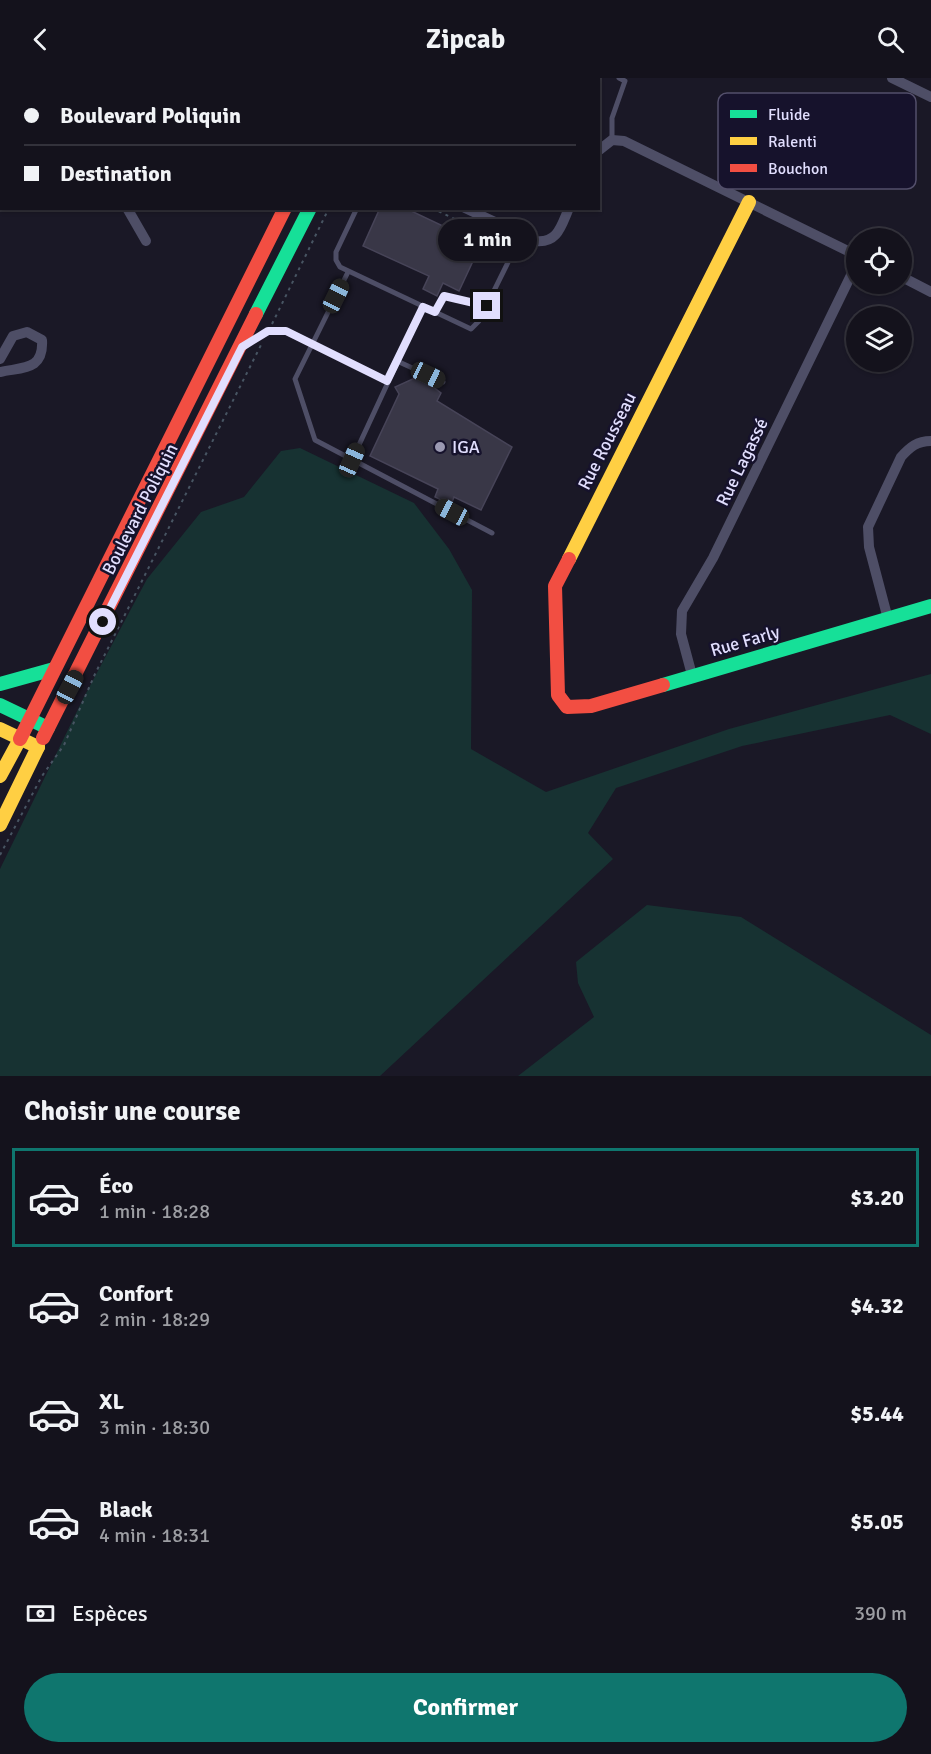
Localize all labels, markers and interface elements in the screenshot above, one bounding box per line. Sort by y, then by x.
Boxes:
icon: back [24,23,57,56]
text: Zipcab [426,23,505,56]
icon: search [874,23,907,56]
legend [718,93,916,189]
text: Boulevard Poliquin [60,102,241,129]
text: Fluide [768,105,810,125]
text: Ralenti [768,132,817,152]
text: Bouchon [768,159,828,179]
text: Destination [60,160,172,187]
callout: 1 min [438,219,536,261]
text: 1 min [463,227,512,252]
map controls [846,228,912,372]
button: locate [846,228,912,294]
car [320,276,352,316]
route end [473,292,500,319]
button: layers [846,306,912,372]
car [408,359,448,391]
street label: Rue Rousseau [573,388,641,494]
street label: Rue Lagassé [711,415,773,509]
place label: IGA [452,436,480,458]
street label: Boulevard Poliquin [97,440,183,578]
car [336,440,368,480]
marker: IGA [433,440,447,454]
car [432,496,472,528]
route start [89,608,116,635]
street label: Rue Farly [708,620,783,661]
car [54,667,86,707]
text: Choisir une course [24,1095,241,1128]
icon: car [27,1171,81,1225]
text: Éco [99,1172,133,1199]
text: $3.20 [850,1184,904,1211]
text: 1 min · 18:28 [99,1199,210,1224]
icon: car [27,1279,81,1333]
text: Confort [99,1280,173,1307]
text: $4.32 [850,1292,904,1319]
text: 2 min · 18:29 [99,1307,210,1332]
icon: car [27,1387,81,1441]
text: XL [99,1388,124,1415]
text: $5.44 [850,1400,904,1427]
text: 3 min · 18:30 [99,1415,210,1440]
icon: car [27,1495,81,1549]
text: Black [99,1496,153,1523]
text: $5.05 [850,1508,904,1535]
text: 4 min · 18:31 [99,1523,210,1548]
icon: cash [24,1597,57,1630]
text: Espèces [72,1600,148,1627]
text: 390 m [854,1601,907,1626]
button: Confirmer [24,1673,907,1742]

